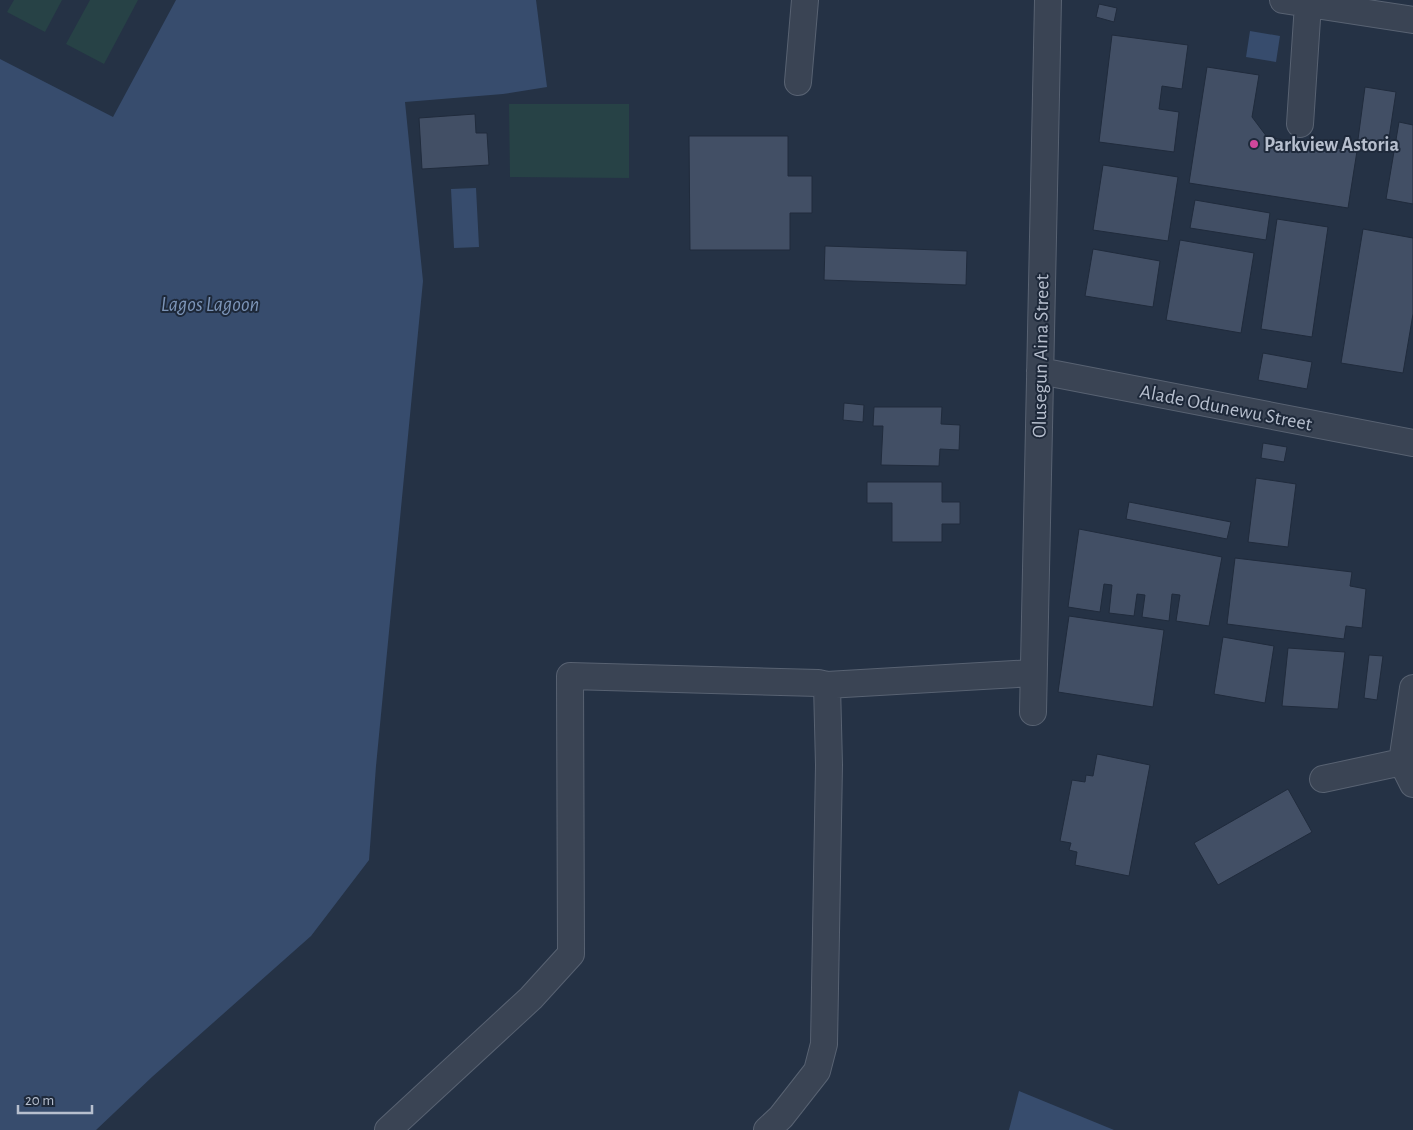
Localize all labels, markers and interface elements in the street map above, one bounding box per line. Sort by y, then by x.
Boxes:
place label: Parkview Astoria [1264,135,1400,155]
marker: Parkview Astoria [1248,138,1260,150]
street label: Olusegun Aina Street [1030,273,1052,438]
water label: Lagos Lagoon [161,294,259,315]
street label: Alade Odunewu Street [1138,381,1314,435]
scale bar [18,1082,91,1114]
text: 20 m [25,1093,54,1108]

